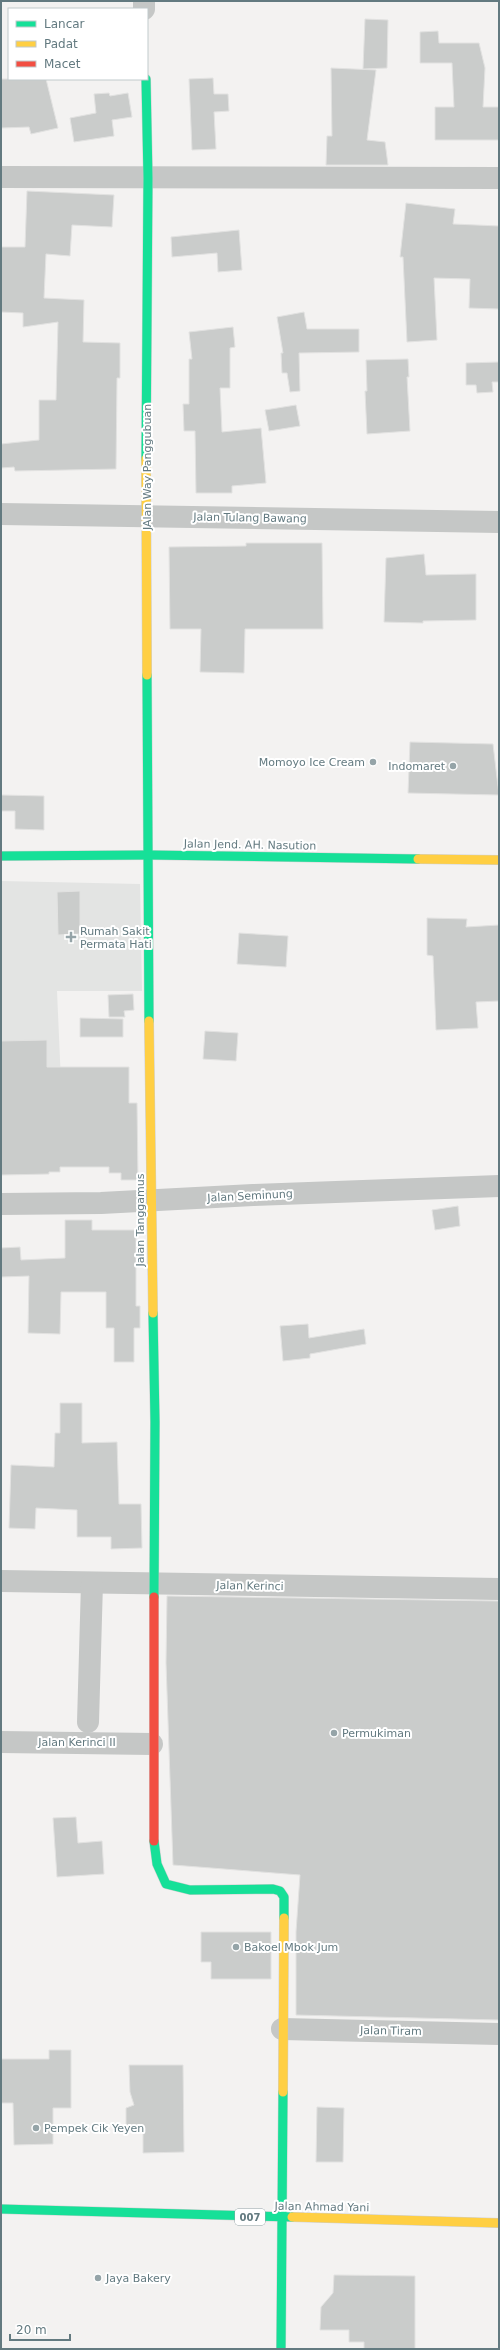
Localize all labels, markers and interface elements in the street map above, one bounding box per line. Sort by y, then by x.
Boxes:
legend [8,8,148,80]
text: Lancar [44,17,85,31]
text: Padat [44,37,78,51]
text: Macet [44,57,81,71]
street label: JAlan Way Panggubuan [141,404,154,531]
street label: Jalan Tulang Bawang [192,510,307,525]
place label: Momoyo Ice Cream [259,756,365,769]
marker: Momoyo Ice Cream [368,757,378,767]
place label: Indomaret [388,760,446,773]
marker: Indomaret [448,761,458,771]
street label: Jalan Jend. AH. Nasution [183,837,316,853]
place label: Rumah Sakit Permata Hati [80,925,152,951]
marker: Rumah Sakit Permata Hati [65,931,77,943]
street label: Jalan Tanggamus [134,1173,147,1267]
street label: Jalan Seminung [206,1187,293,1205]
street label: Jalan Kerinci [215,1579,284,1593]
place label: Permukiman [342,1727,411,1740]
marker: Permukiman [329,1728,339,1738]
street label: Jalan Kerinci II [37,1736,116,1749]
place label: Bakoel Mbok Jum [244,1941,338,1954]
marker: Bakoel Mbok Jum [231,1942,241,1952]
street label: Jalan Tiram [359,2024,422,2038]
place label: Pempek Cik Yeyen [44,2122,144,2135]
marker: Pempek Cik Yeyen [31,2123,41,2133]
street label: Jalan Ahmad Yani [274,2200,369,2214]
road number: 007 [235,2209,265,2225]
place label: Jaya Bakery [105,2272,171,2285]
marker: Jaya Bakery [93,2273,103,2283]
scale bar [10,2316,70,2342]
text: 20 m [16,2323,47,2337]

